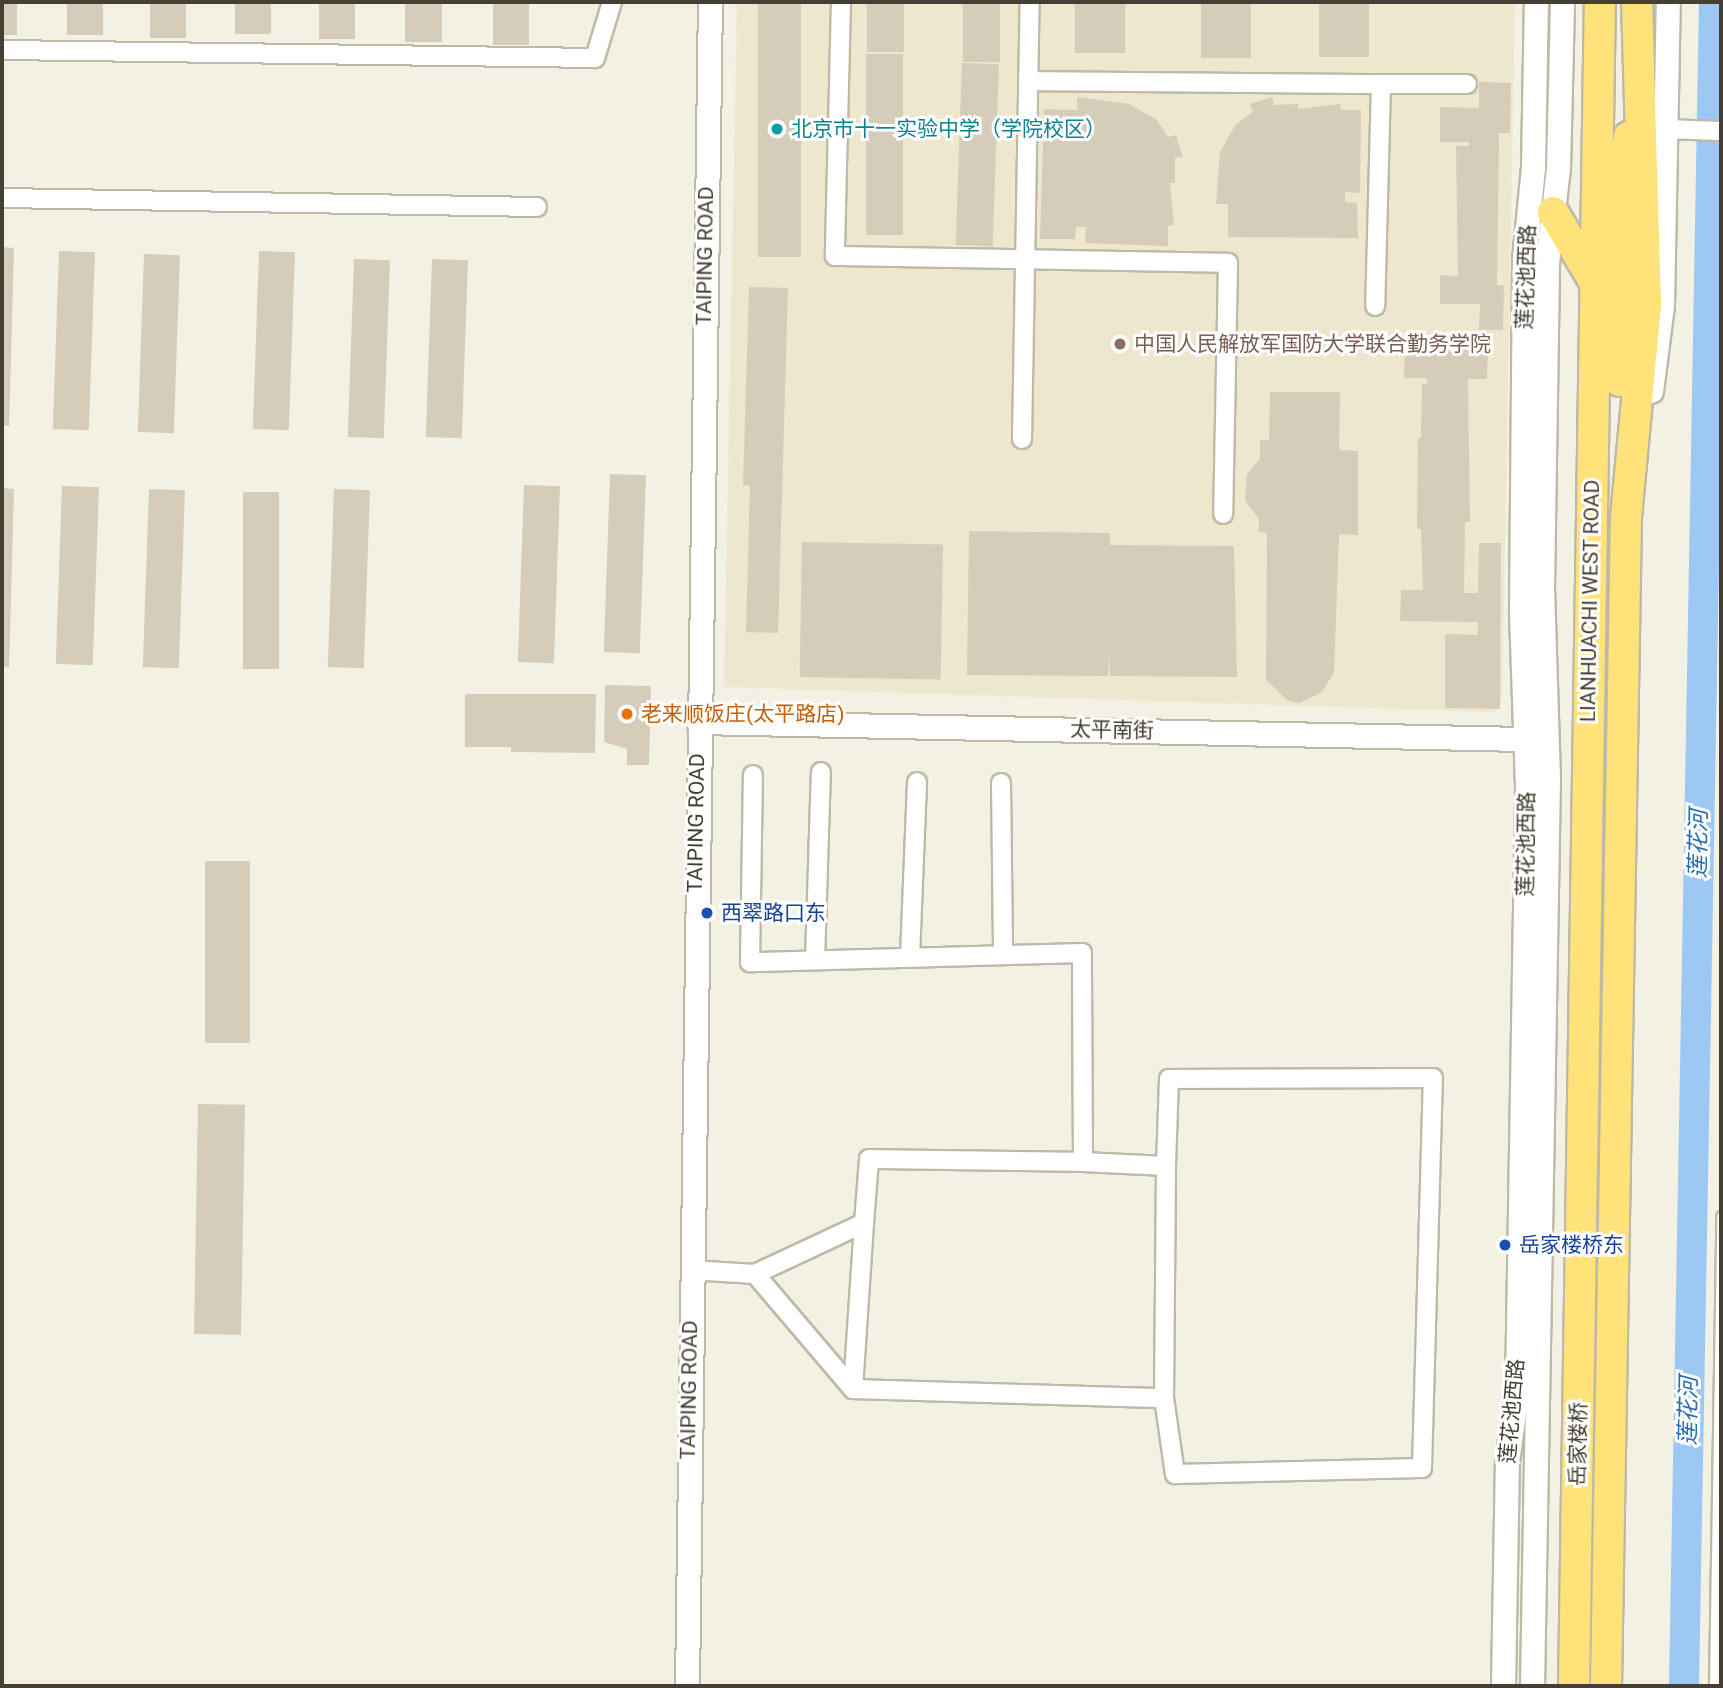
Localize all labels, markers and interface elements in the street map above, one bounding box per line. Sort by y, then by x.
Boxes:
place label: 北京市十一实验中学（学院校区） [791,116,1106,142]
marker: 北京市十一实验中学（学院校区） [769,121,785,137]
street label: TAIPING ROAD [691,186,719,326]
street label: 莲花池西路 [1512,224,1540,330]
place label: 中国人民解放军国防大学联合勤务学院 [1134,331,1491,357]
marker: 中国人民解放军国防大学联合勤务学院 [1112,336,1128,352]
street label: LIANHUACHI WEST ROAD [1575,479,1605,723]
place label: 老来顺饭庄(太平路店) [641,701,844,727]
marker: 老来顺饭庄(太平路店) [619,706,635,722]
street label: 太平南街 [1070,717,1154,743]
street label: TAIPING ROAD [682,753,710,893]
street label: 莲花池西路 [1512,791,1540,897]
water label: 莲花河 [1685,809,1713,879]
place label: 西翠路口东 [721,900,826,926]
marker: 西翠路口东 [699,905,715,921]
place label: 岳家楼桥东 [1519,1232,1624,1258]
marker: 岳家楼桥东 [1497,1237,1513,1253]
street label: TAIPING ROAD [675,1320,703,1460]
street label: 莲花池西路 [1495,1358,1529,1464]
water label: 莲花河 [1675,1376,1703,1446]
street label: 岳家楼桥 [1565,1402,1591,1486]

